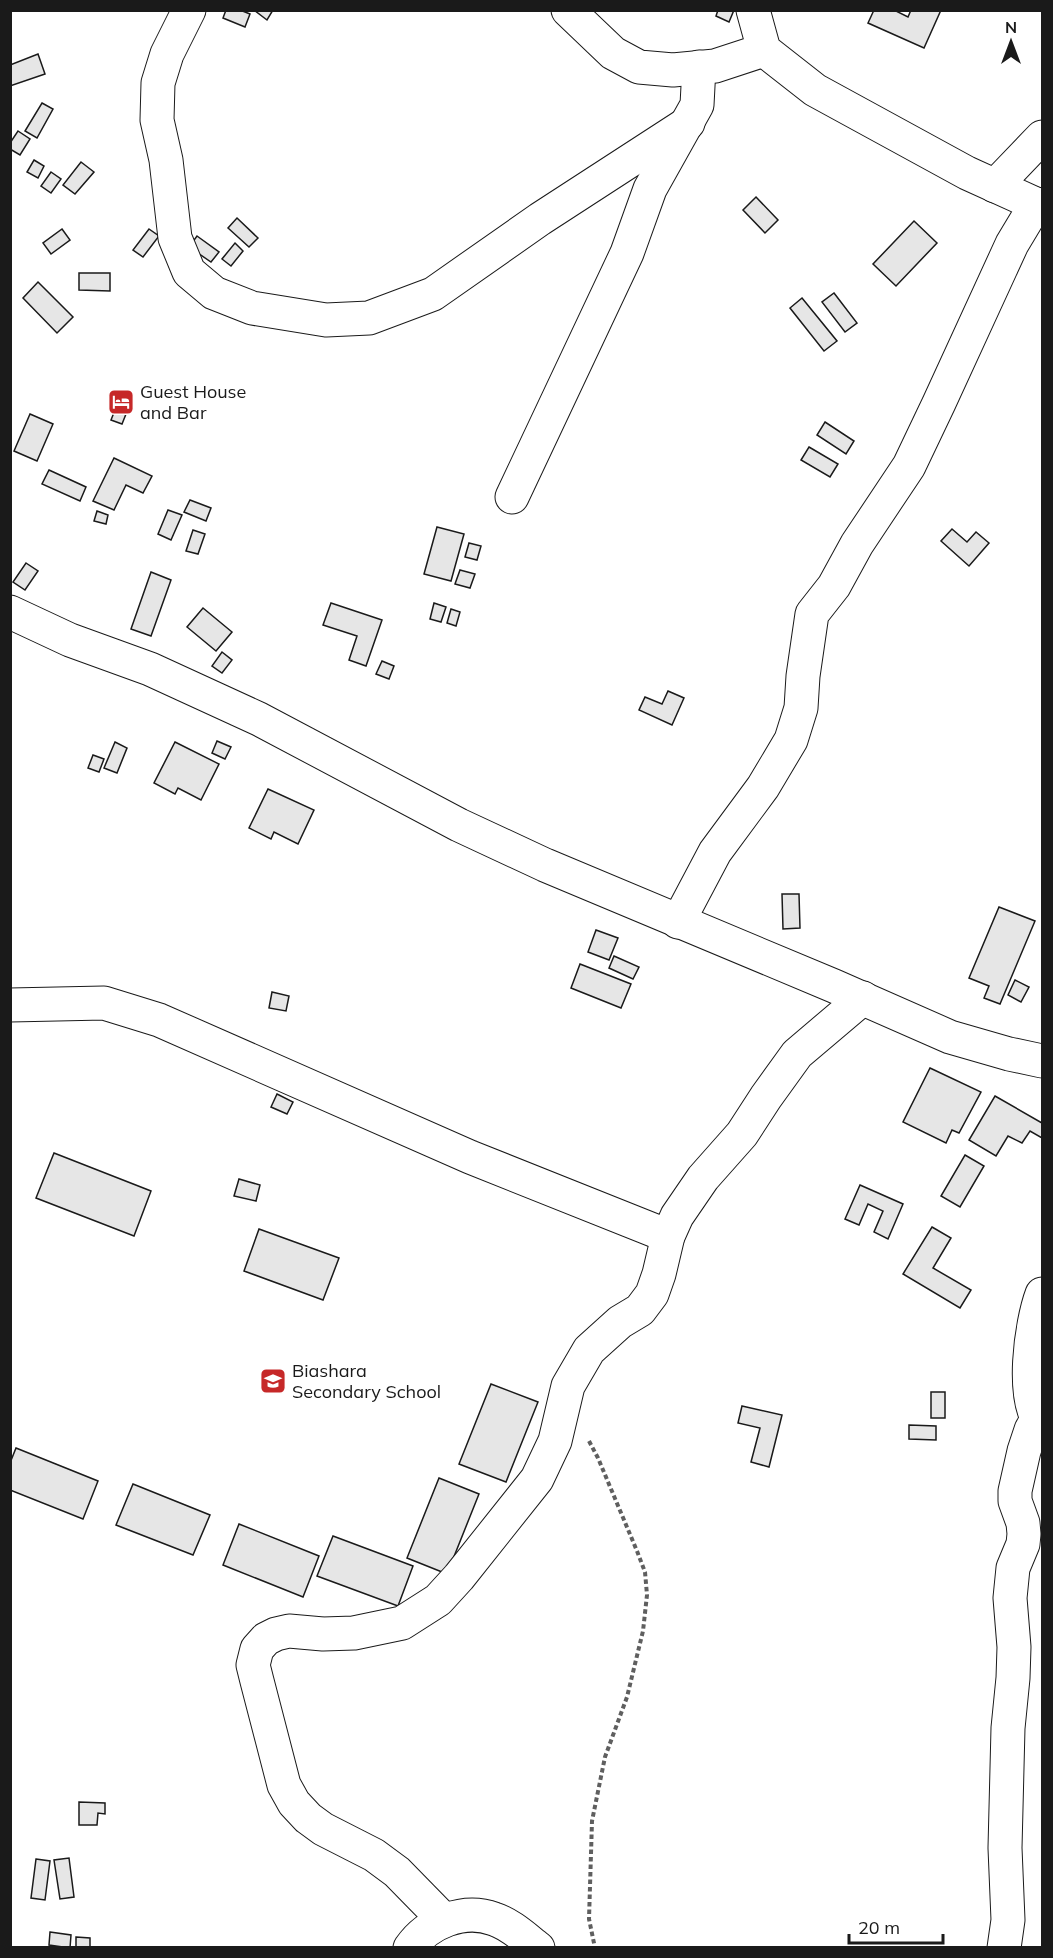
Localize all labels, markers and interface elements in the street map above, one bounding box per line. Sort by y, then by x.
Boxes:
north arrow [981,12,1041,72]
text: N [1005,17,1017,37]
place label: Guest House and Bar [140,380,246,424]
hotel icon: Guest House and Bar [106,387,136,417]
place label: Biashara Secondary School [292,1359,441,1403]
school or university icon: Biashara Secondary School [258,1366,288,1396]
scale bar [849,1907,944,1945]
text: 20 m [858,1916,900,1939]

